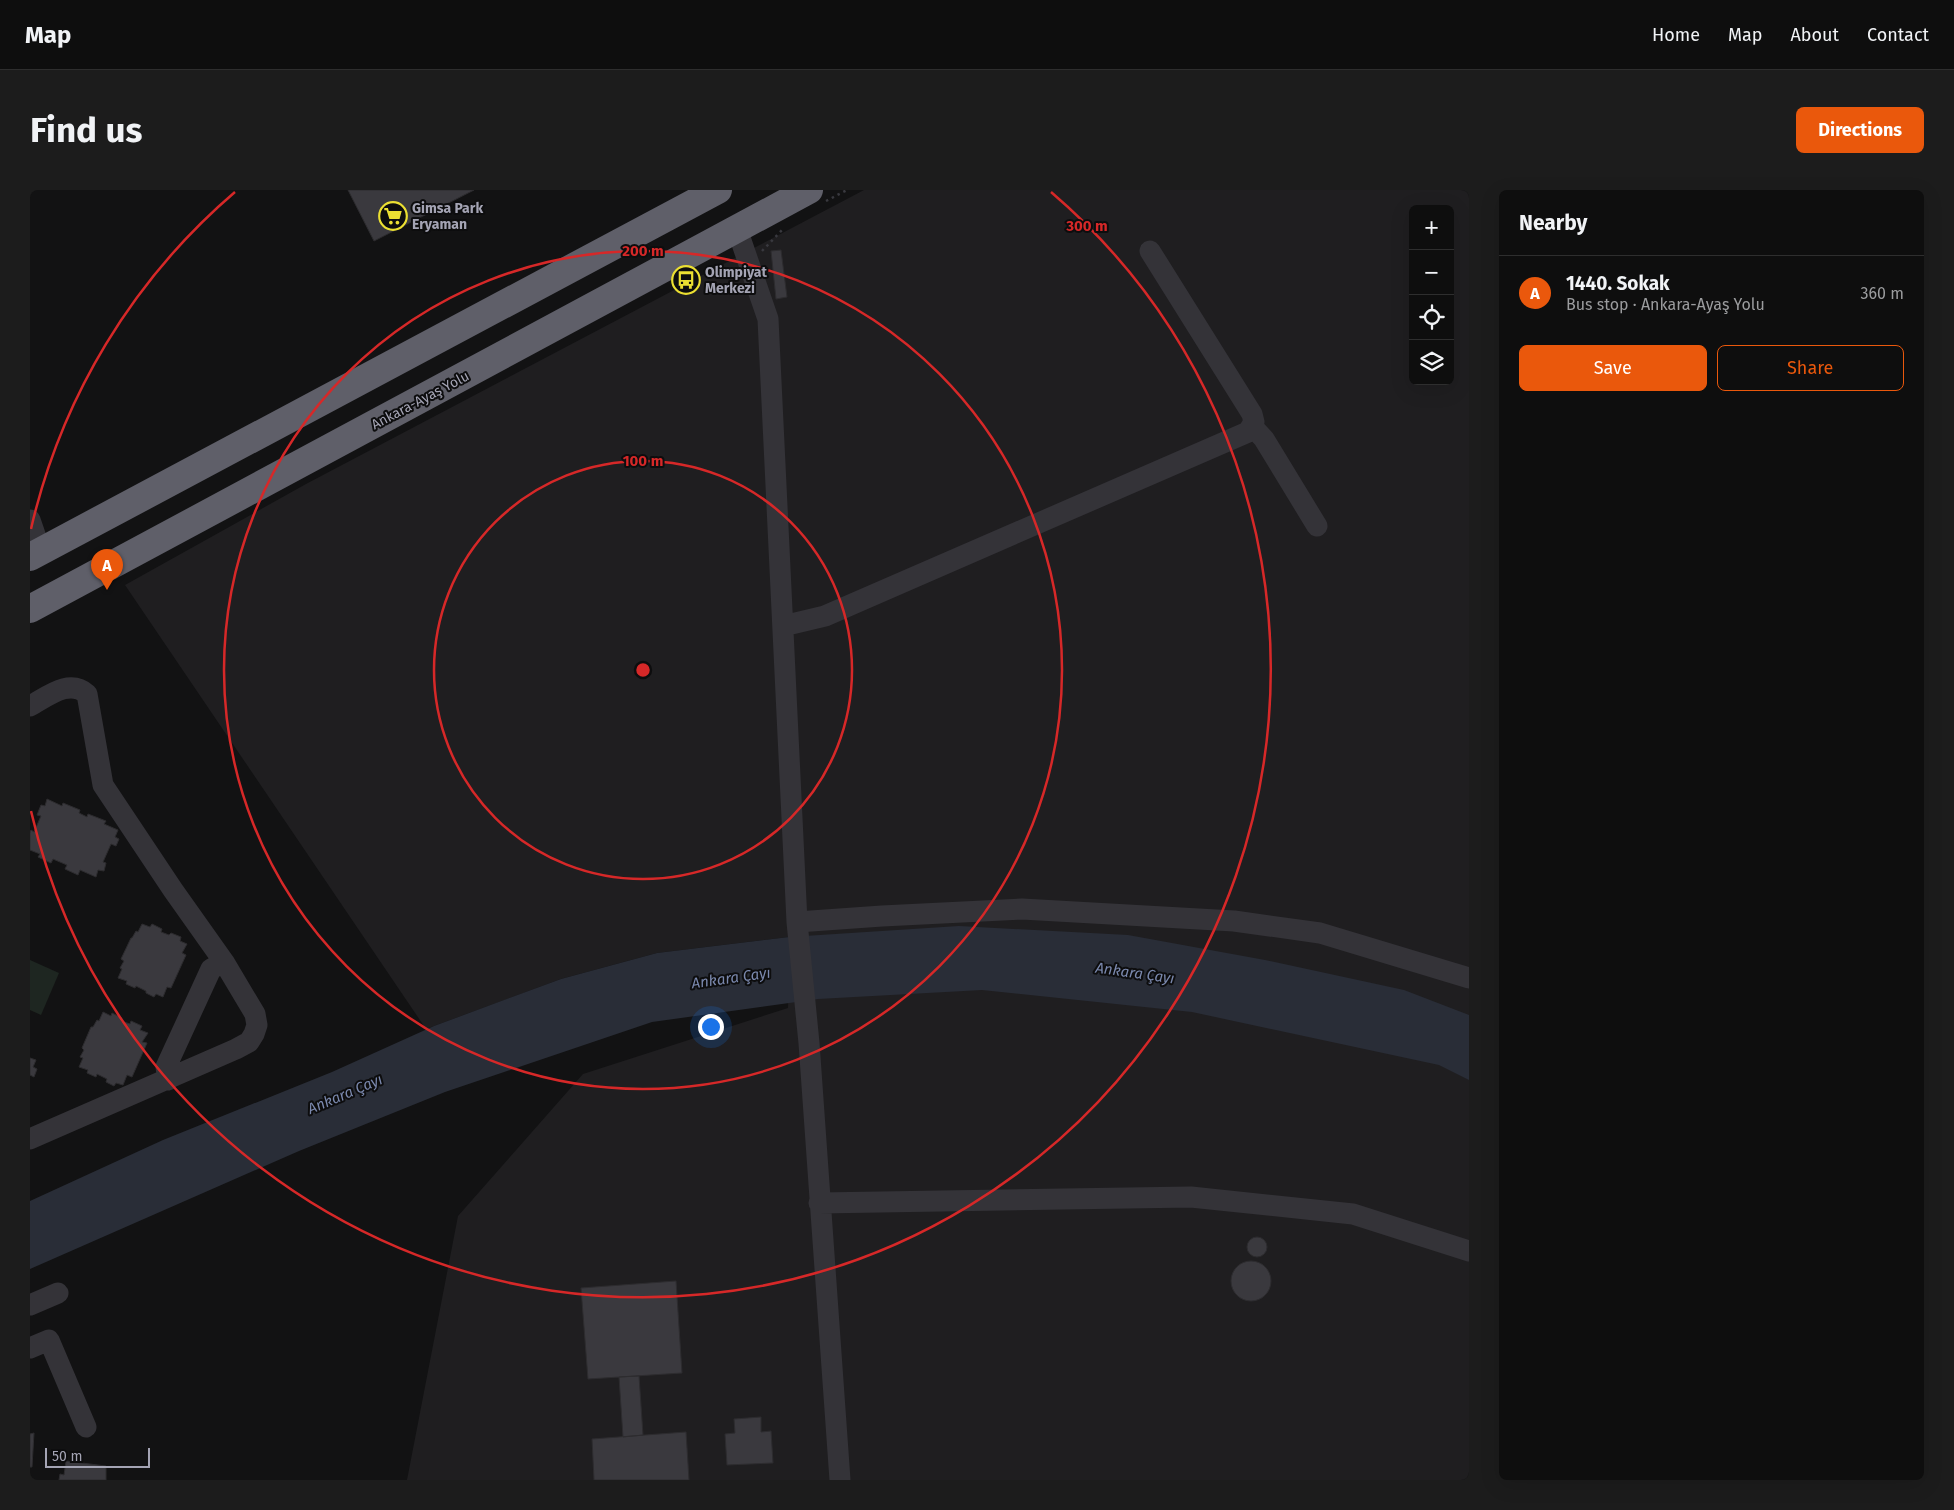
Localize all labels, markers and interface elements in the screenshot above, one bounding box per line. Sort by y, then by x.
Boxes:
text: Map [25,21,71,49]
text: Home [1652,24,1700,46]
text: Map [1728,24,1762,46]
text: About [1790,24,1839,46]
text: Contact [1867,24,1929,46]
button: Directions [1796,107,1924,153]
text: Find us [30,109,142,151]
place label: Gimsa Park Eryaman [412,200,483,233]
supermarket icon: Gimsa Park Eryaman [378,201,408,231]
map controls [1409,205,1454,385]
button: + [1409,205,1454,250]
text: Nearby [1519,210,1587,236]
text: 300 m [1065,217,1108,235]
text: 200 m [622,242,664,260]
button: − [1409,250,1454,295]
place label: Olimpiyat Merkezi [705,264,768,297]
bus stop icon: Olimpiyat Merkezi [671,265,701,295]
text: 1440. Sokak [1566,272,1670,295]
text: A [1530,284,1540,303]
text: 360 m [1861,284,1904,303]
button: locate [1409,295,1454,340]
text: Bus stop · Ankara-Ayaş Yolu [1566,295,1765,314]
button: layers [1409,340,1454,385]
button: Save [1519,345,1707,391]
button: Share [1717,345,1904,391]
street label: Ankara-Ayaş Yolu [368,367,472,433]
text: 100 m [623,452,663,470]
pin: A [91,549,123,590]
centre of rings [634,661,652,679]
water label: Ankara Çayı [1093,958,1176,987]
water label: Ankara Çayı [689,964,772,993]
your location [698,1014,724,1040]
water label: Ankara Çayı [304,1070,385,1118]
scale bar [45,1445,150,1468]
text: 50 m [52,1448,83,1465]

